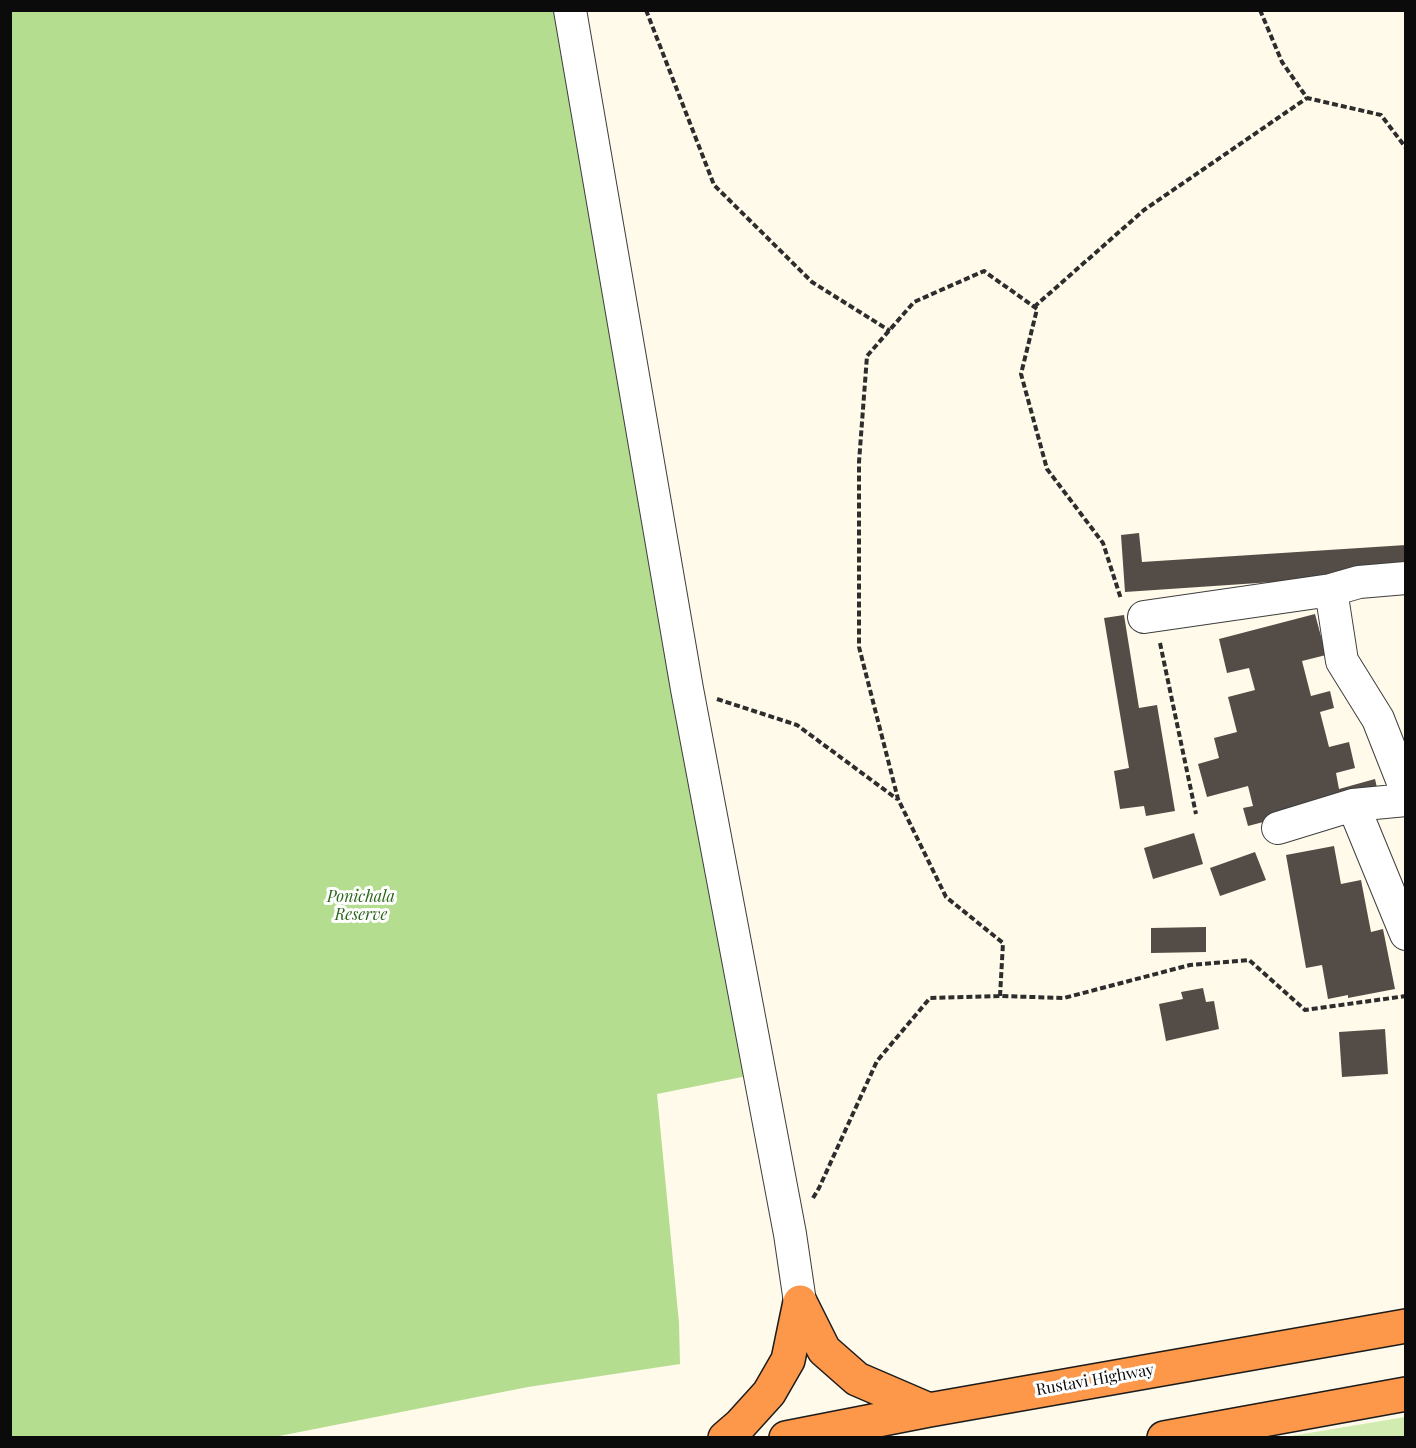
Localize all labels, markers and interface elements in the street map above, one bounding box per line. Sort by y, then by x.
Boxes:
park label: Ponichala Reserve [327,887,395,925]
street label: Rustavi Highway [1034,1360,1156,1400]

